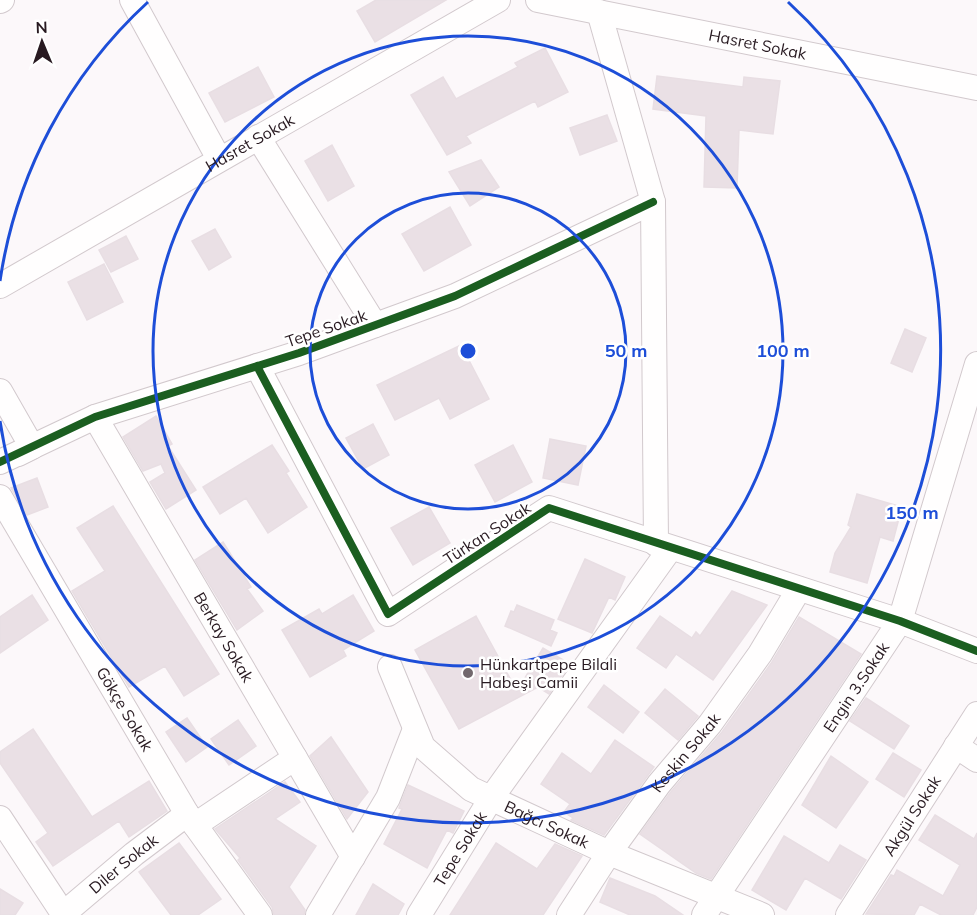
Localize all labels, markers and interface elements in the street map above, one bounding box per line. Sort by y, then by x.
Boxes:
north arrow [12,12,72,72]
text: N [35,17,48,37]
street label: Hasret Sokak [707,24,809,64]
street label: Hasret Sokak [202,109,298,176]
street label: Tepe Sokak [283,305,370,351]
text: 50 m [605,339,647,362]
text: 100 m [756,339,810,362]
centre of rings [458,341,478,361]
street label: Türkan Sokak [440,497,535,569]
text: 150 m [885,501,939,524]
street label: Berkay Sokak [190,588,259,686]
street label: Engin 3.Sokak [819,637,894,736]
place label: Hünkartpepe Bilali Habeşi Camii [480,654,617,692]
street label: Gökçe Sokak [92,663,158,755]
marker: Hünkartpepe Bilali Habeşi Camii [461,666,475,680]
street label: Keskin Sokak [646,709,725,796]
street label: Akgül Sokak [879,771,945,860]
street label: Bağcı Sokak [501,796,593,853]
street label: Tepe Sokak [429,807,491,890]
street label: Diler Sokak [85,829,162,898]

